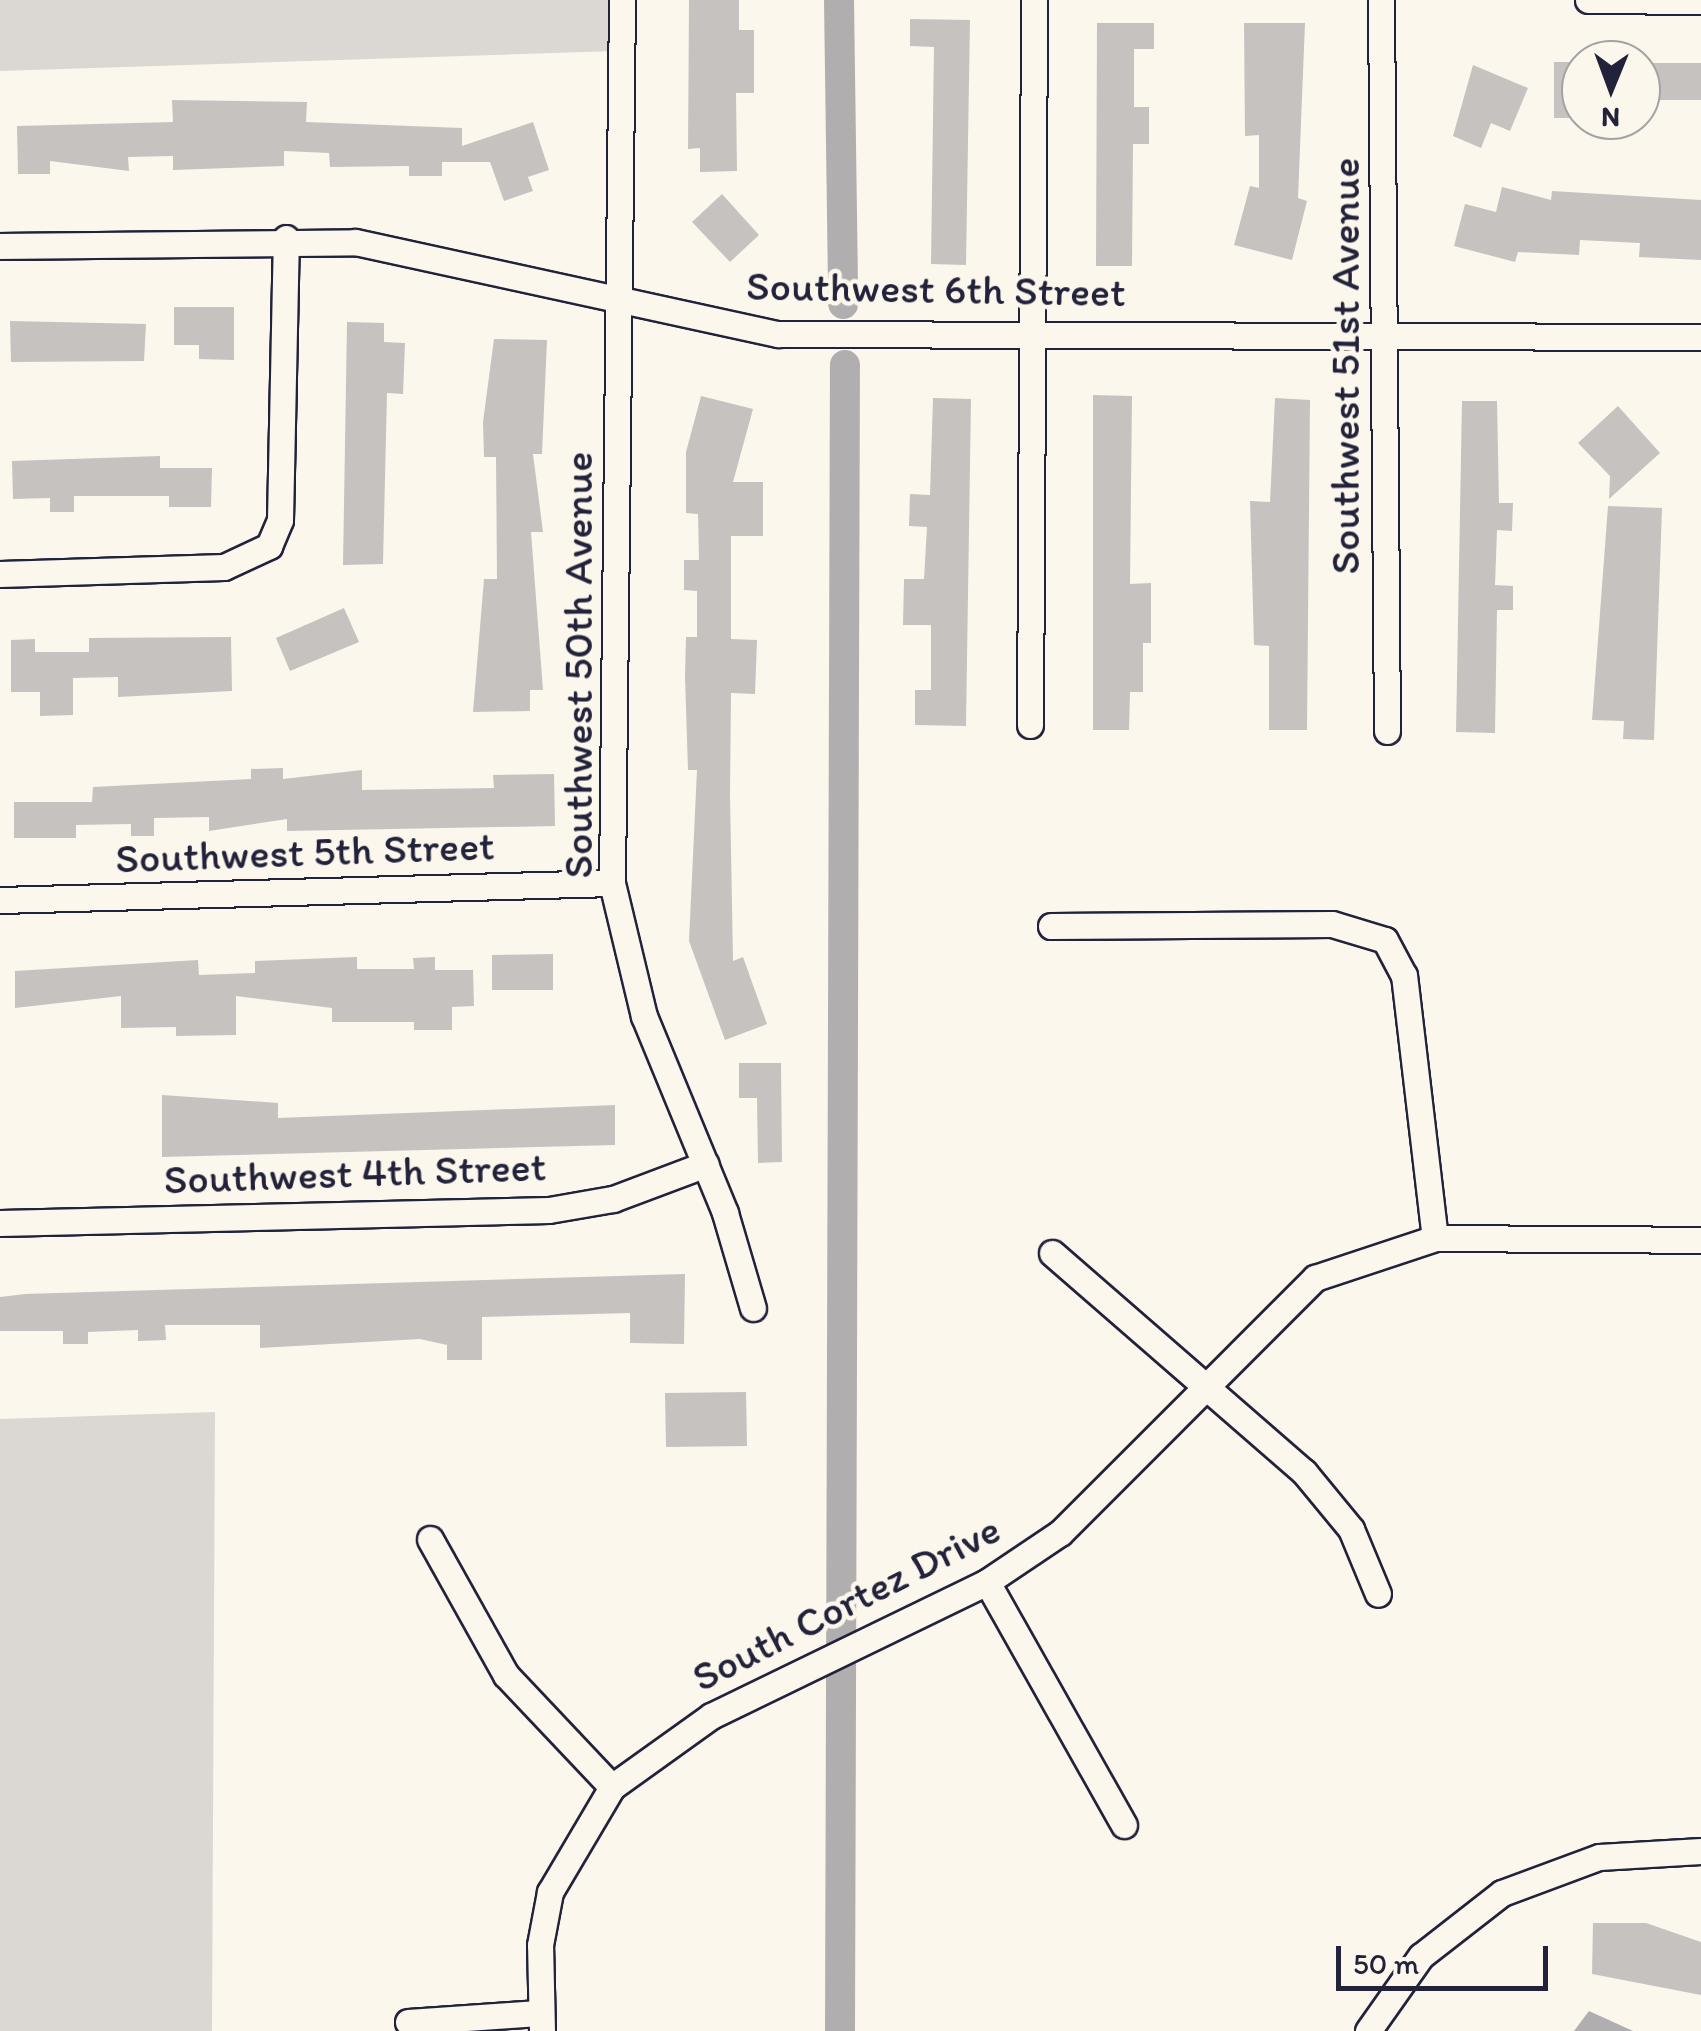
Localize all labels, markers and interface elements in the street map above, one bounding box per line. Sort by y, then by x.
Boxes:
north arrow [1561,40,1661,140]
text: N [1601,101,1620,135]
street label: Southwest 51st Avenue [1320,159,1370,573]
street label: Southwest 6th Street [747,261,1125,317]
street label: Southwest 50th Avenue [553,453,603,877]
street label: Southwest 5th Street [115,820,495,884]
street label: Southwest 4th Street [164,1141,546,1205]
street label: South Cortez Drive [683,1504,1009,1702]
scale bar [1341,1926,1554,1988]
text: 50 m [1353,1945,1419,1982]

